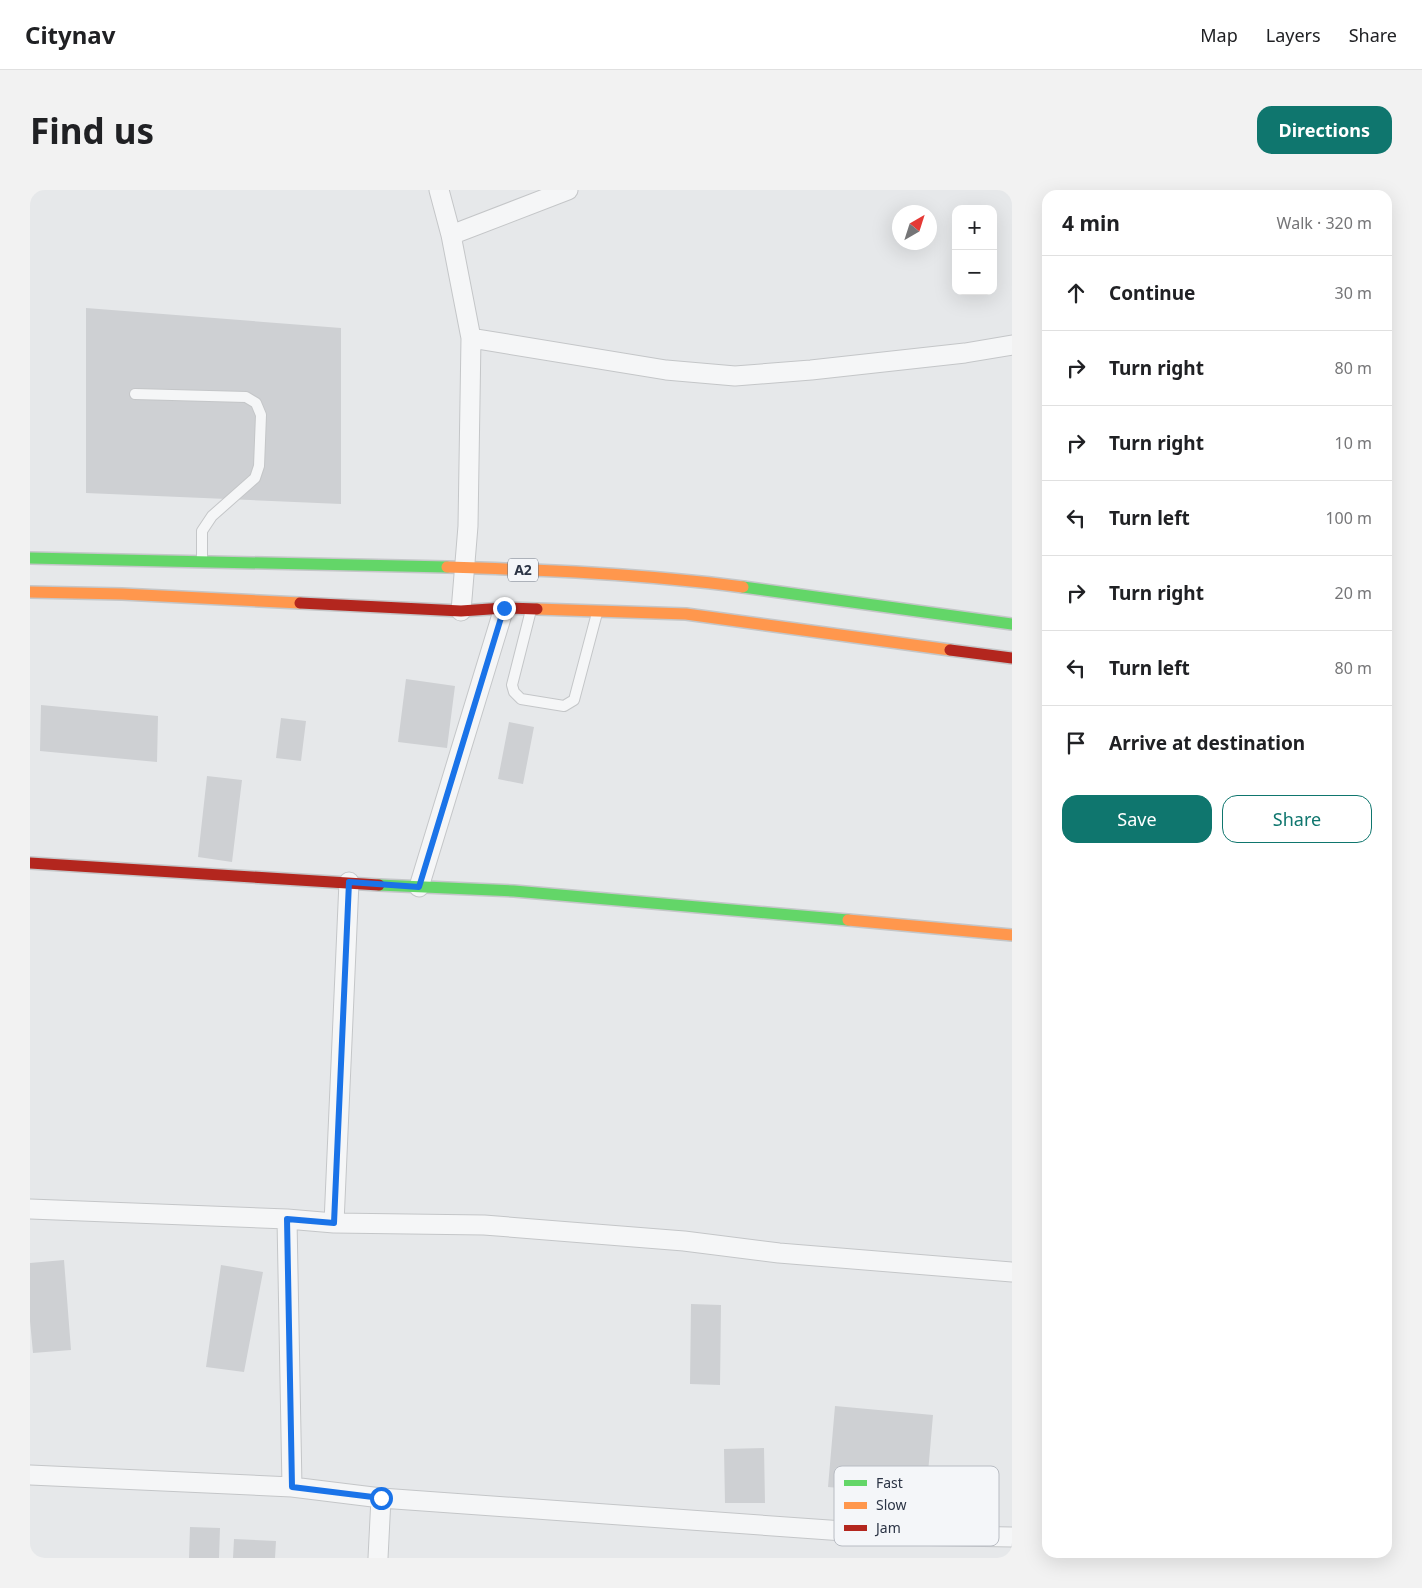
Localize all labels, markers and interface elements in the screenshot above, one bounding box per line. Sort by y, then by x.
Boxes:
text: Citynav [25,18,115,51]
text: Map [1200,23,1238,47]
text: Layers [1266,23,1321,47]
text: Share [1349,23,1397,47]
button: Directions [1257,106,1392,154]
text: Find us [30,107,154,154]
north arrow [892,205,937,250]
map controls [952,205,997,295]
button: + [952,205,997,250]
text: 4 min [1062,209,1120,237]
text: Walk · 320 m [1277,212,1372,234]
button: − [952,250,997,295]
icon: ahead [1062,279,1090,307]
text: Continue [1109,280,1195,306]
text: 30 m [1335,282,1372,304]
icon: right [1062,354,1090,382]
text: Turn right [1109,355,1204,381]
text: 80 m [1335,357,1372,379]
icon: right [1062,429,1090,457]
text: Turn right [1109,430,1204,456]
text: 10 m [1335,432,1372,454]
icon: left [1062,504,1090,532]
text: Turn left [1109,505,1190,531]
text: 100 m [1325,507,1372,529]
road number: A2 [508,558,538,582]
icon: right [1062,579,1090,607]
text: Turn right [1109,580,1204,606]
text: 20 m [1335,582,1372,604]
route end [493,597,516,620]
icon: left [1062,654,1090,682]
text: Turn left [1109,655,1190,681]
text: 80 m [1335,657,1372,679]
icon: arrive [1062,729,1090,757]
text: Arrive at destination [1109,730,1305,756]
button: Save [1062,795,1212,843]
button: Share [1222,795,1372,843]
legend [834,1466,999,1546]
text: Fast [876,1473,903,1492]
route start [370,1487,393,1510]
text: Slow [876,1495,907,1514]
text: Jam [874,1518,901,1537]

